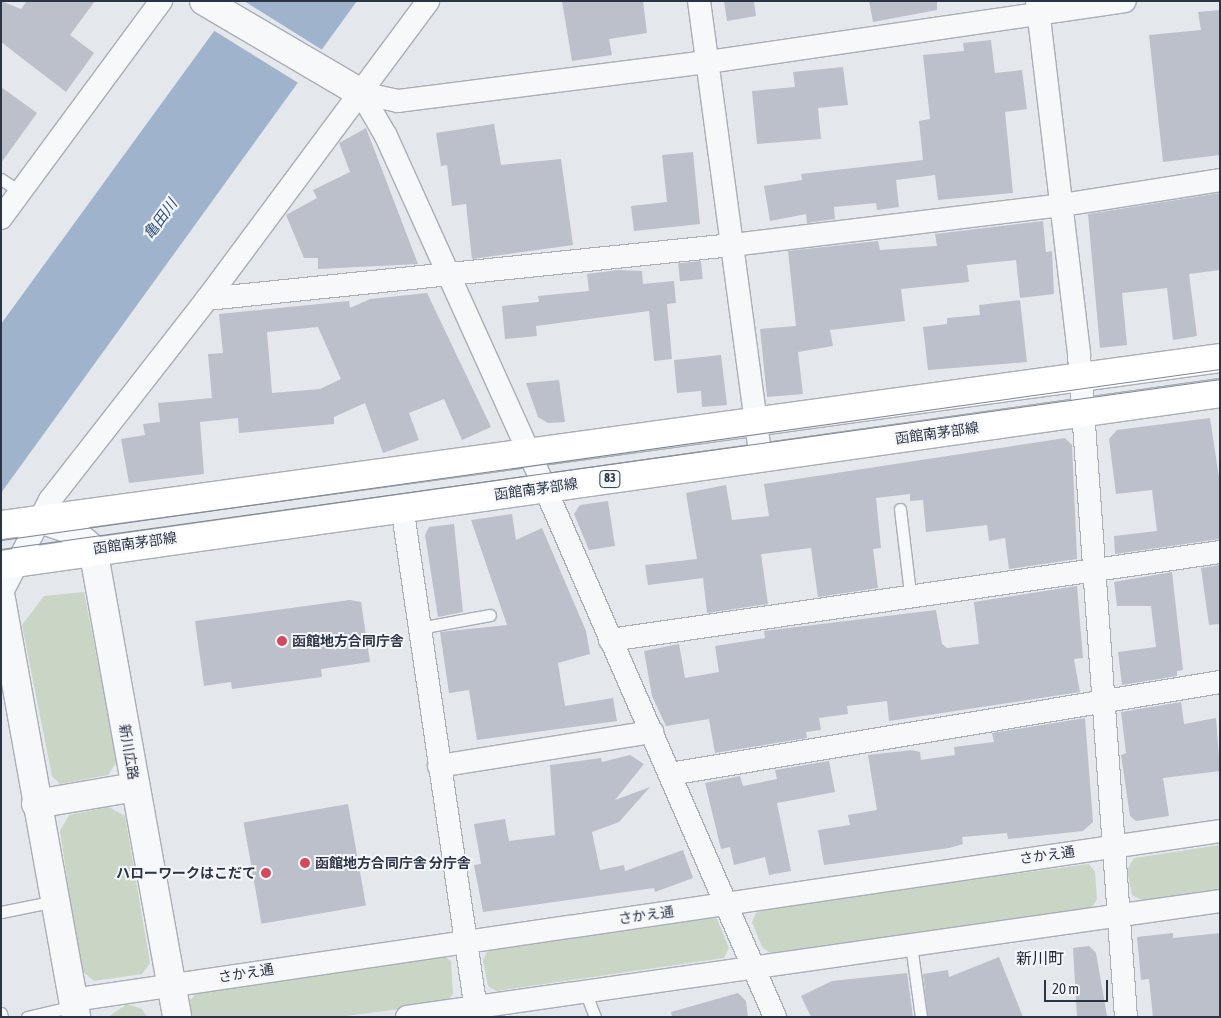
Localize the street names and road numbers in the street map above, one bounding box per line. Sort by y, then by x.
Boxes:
street label: 函館南茅部線 [894,419,980,447]
road number: 83 [599,469,621,488]
street label: 函館南茅部線 [493,475,579,503]
street label: 函館南茅部線 [92,529,178,557]
street label: 新川広路 [116,723,142,781]
street label: さかえ通 [1018,843,1076,867]
street label: さかえ通 [617,903,675,927]
street label: さかえ通 [217,960,275,986]

